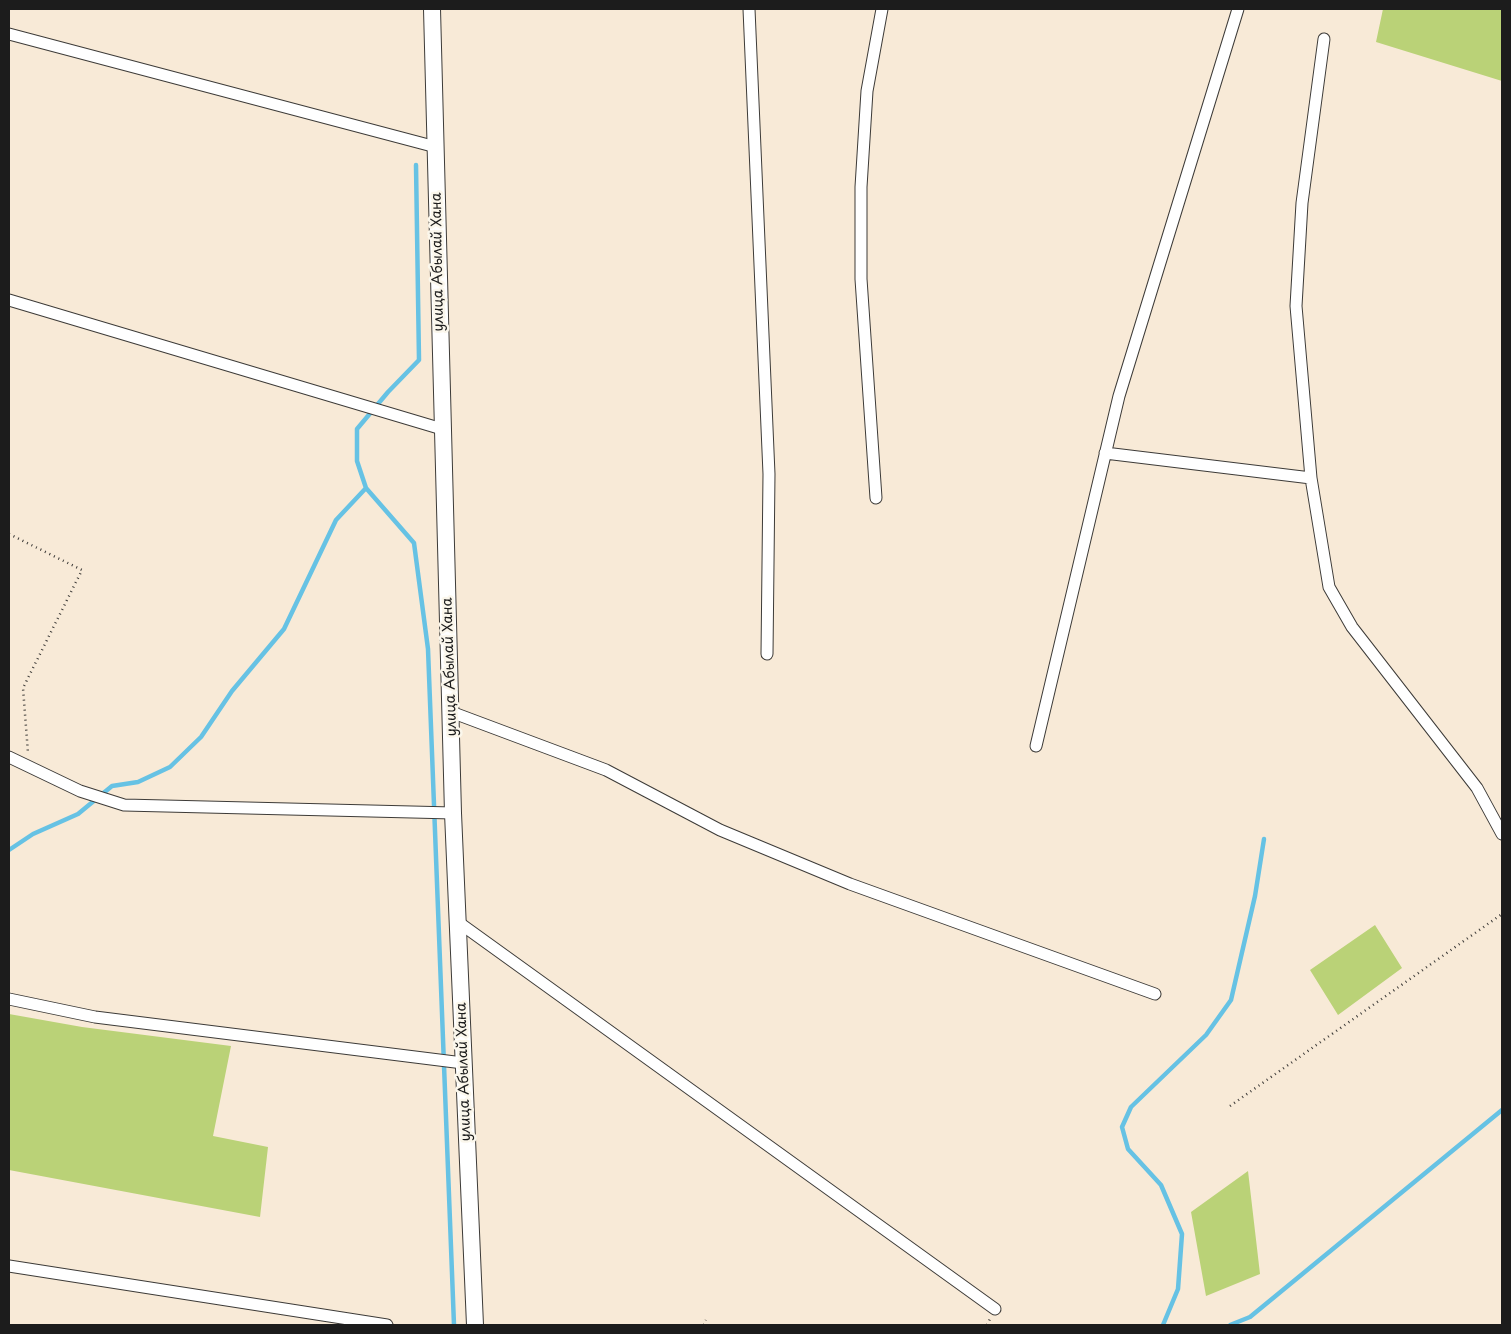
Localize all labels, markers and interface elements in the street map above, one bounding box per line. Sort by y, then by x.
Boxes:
street label: улица Абылай Хана [428,192,448,332]
street label: улица Абылай Хана [439,597,461,737]
street label: улица Абылай Хана [453,1002,475,1142]

